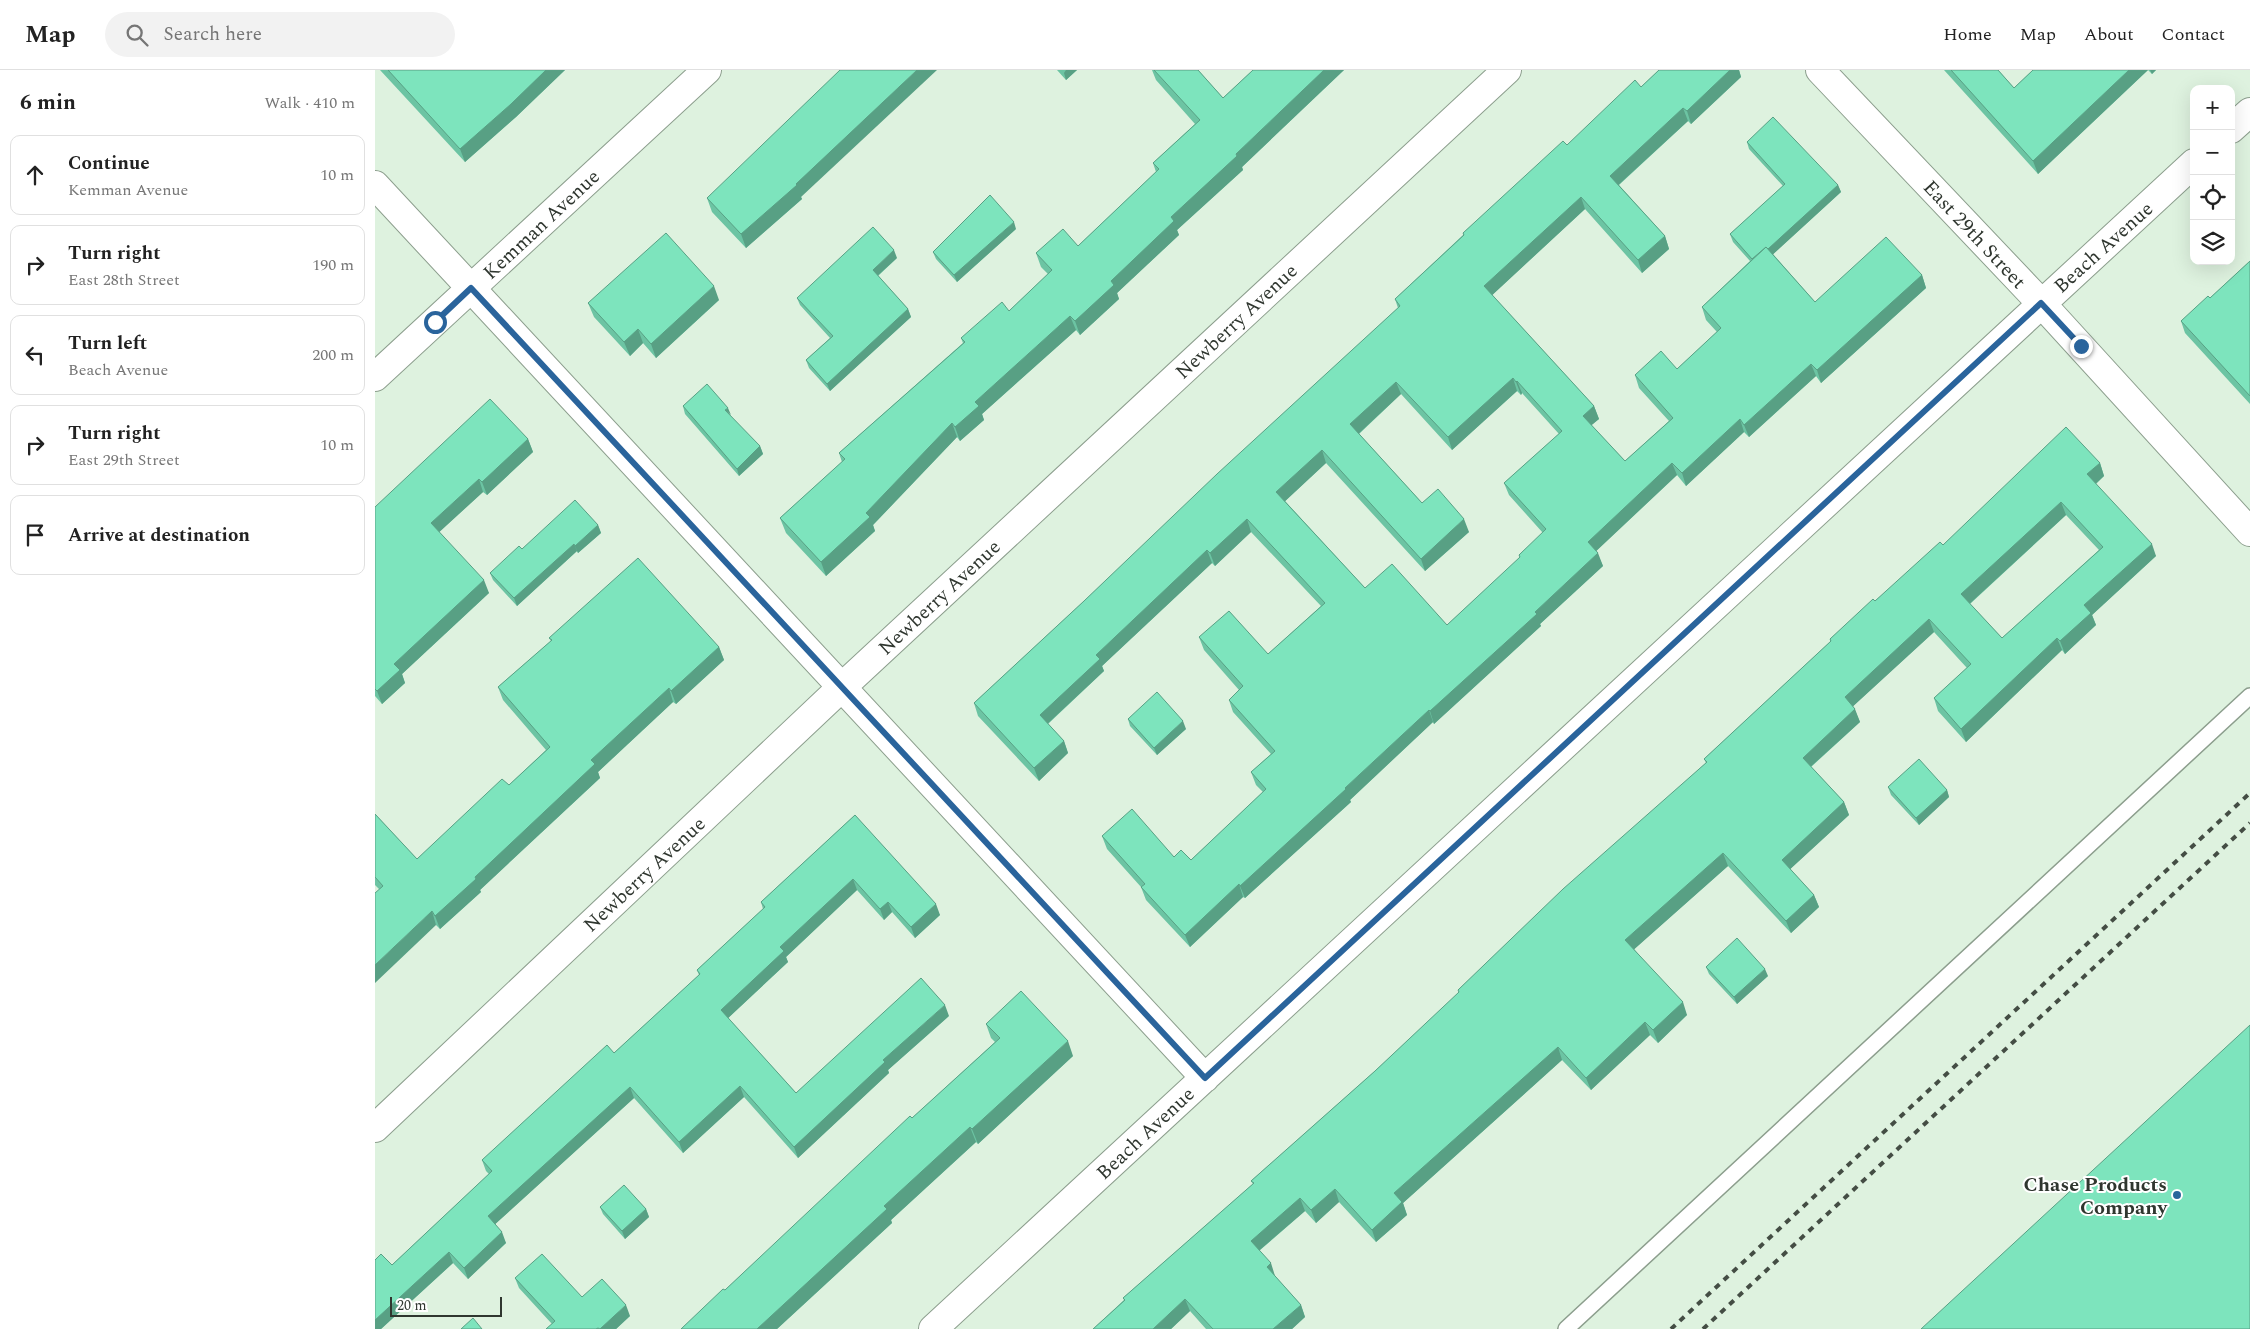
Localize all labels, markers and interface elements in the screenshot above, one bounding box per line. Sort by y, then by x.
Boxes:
search box [105,12,455,57]
text: Map [25,17,75,53]
text: Search here [163,20,262,49]
icon: search [123,21,151,49]
text: Home [1943,21,1992,48]
text: Map [2020,21,2056,48]
text: About [2084,21,2134,48]
text: Contact [2162,21,2225,48]
map controls [2190,85,2235,265]
button: + [2190,85,2235,130]
text: 6 min [20,87,76,119]
text: Walk · 410 m [264,91,355,115]
button: − [2190,130,2235,175]
text: Continue [68,149,150,178]
icon: ahead [21,161,49,189]
street label: Kemman Avenue [476,162,607,287]
text: 10 m [320,163,354,187]
street label: East 29th Street [1916,173,2033,296]
button: locate [2190,175,2235,220]
text: Kemman Avenue [68,178,188,202]
street label: Beach Avenue [2047,195,2160,301]
button: layers [2190,220,2235,265]
text: Turn right [68,239,161,268]
icon: right [21,251,49,279]
text: 190 m [312,253,354,277]
street label: Newberry Avenue [1169,257,1305,387]
text: East 28th Street [68,268,180,292]
route start [424,311,447,334]
text: Turn left [68,329,147,358]
route end [2070,335,2093,358]
icon: left [21,341,49,369]
text: 200 m [312,343,354,367]
text: Beach Avenue [68,358,168,382]
text: Turn right [68,419,161,448]
icon: right [21,431,49,459]
text: 10 m [320,433,354,457]
text: East 29th Street [68,448,180,472]
icon: arrive [21,521,49,549]
text: Arrive at destination [68,521,250,550]
street label: Newberry Avenue [872,533,1008,663]
street label: Newberry Avenue [577,810,713,940]
street label: Beach Avenue [1090,1080,1202,1187]
place label: Chase Products Company [2024,1170,2168,1223]
marker: Chase Products Company [2171,1189,2183,1201]
scale bar [390,1294,503,1317]
text: 20 m [397,1295,427,1316]

